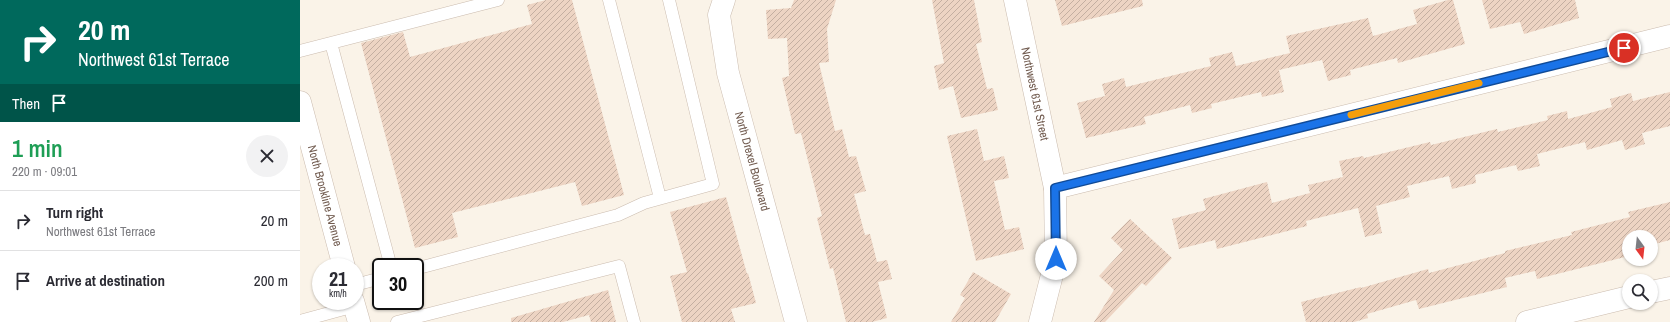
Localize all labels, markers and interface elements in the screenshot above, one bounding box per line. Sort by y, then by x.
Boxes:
text: 20 m [78,11,130,49]
icon: right [12,16,64,68]
pin [1607,31,1641,65]
icon: arrive [1613,37,1635,59]
street label: Northwest 61st Street [1017,46,1053,142]
text: Northwest 61st Terrace [78,47,230,72]
icon: arrive [48,92,70,114]
text: Then [12,93,40,114]
street label: North Drexel Boulevard [731,110,773,213]
text: 1 min [12,132,63,164]
button: close [246,135,288,177]
street label: North Brookline Avenue [304,143,346,248]
text: 220 m · 09:01 [12,163,77,180]
text: Turn right [46,202,103,223]
icon: right [12,210,34,232]
text: 20 m [261,210,288,231]
text: Northwest 61st Terrace [46,223,155,240]
north arrow [1622,230,1658,266]
map controls [1622,230,1658,310]
position arrow [1035,238,1077,280]
speed limit sign: 30 [372,258,424,310]
text: 21 [329,265,347,292]
icon: arrive [12,270,34,292]
text: Arrive at destination [46,270,165,291]
text: 200 m [254,270,288,291]
button: search [1622,274,1658,310]
text: km/h [329,287,347,300]

